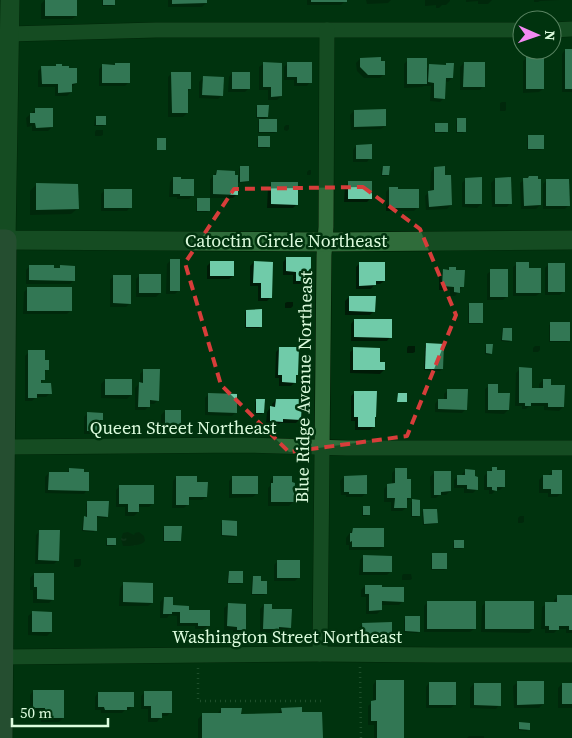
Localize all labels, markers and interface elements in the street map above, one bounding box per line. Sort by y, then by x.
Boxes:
north arrow [512,10,562,60]
text: N [540,30,560,41]
street label: Catoctin Circle Northeast [185,228,387,253]
street label: Blue Ridge Avenue Northeast [289,271,318,503]
street label: Queen Street Northeast [90,415,276,440]
street label: Washington Street Northeast [172,624,402,649]
scale bar [12,696,109,728]
text: 50 m [20,702,52,723]

